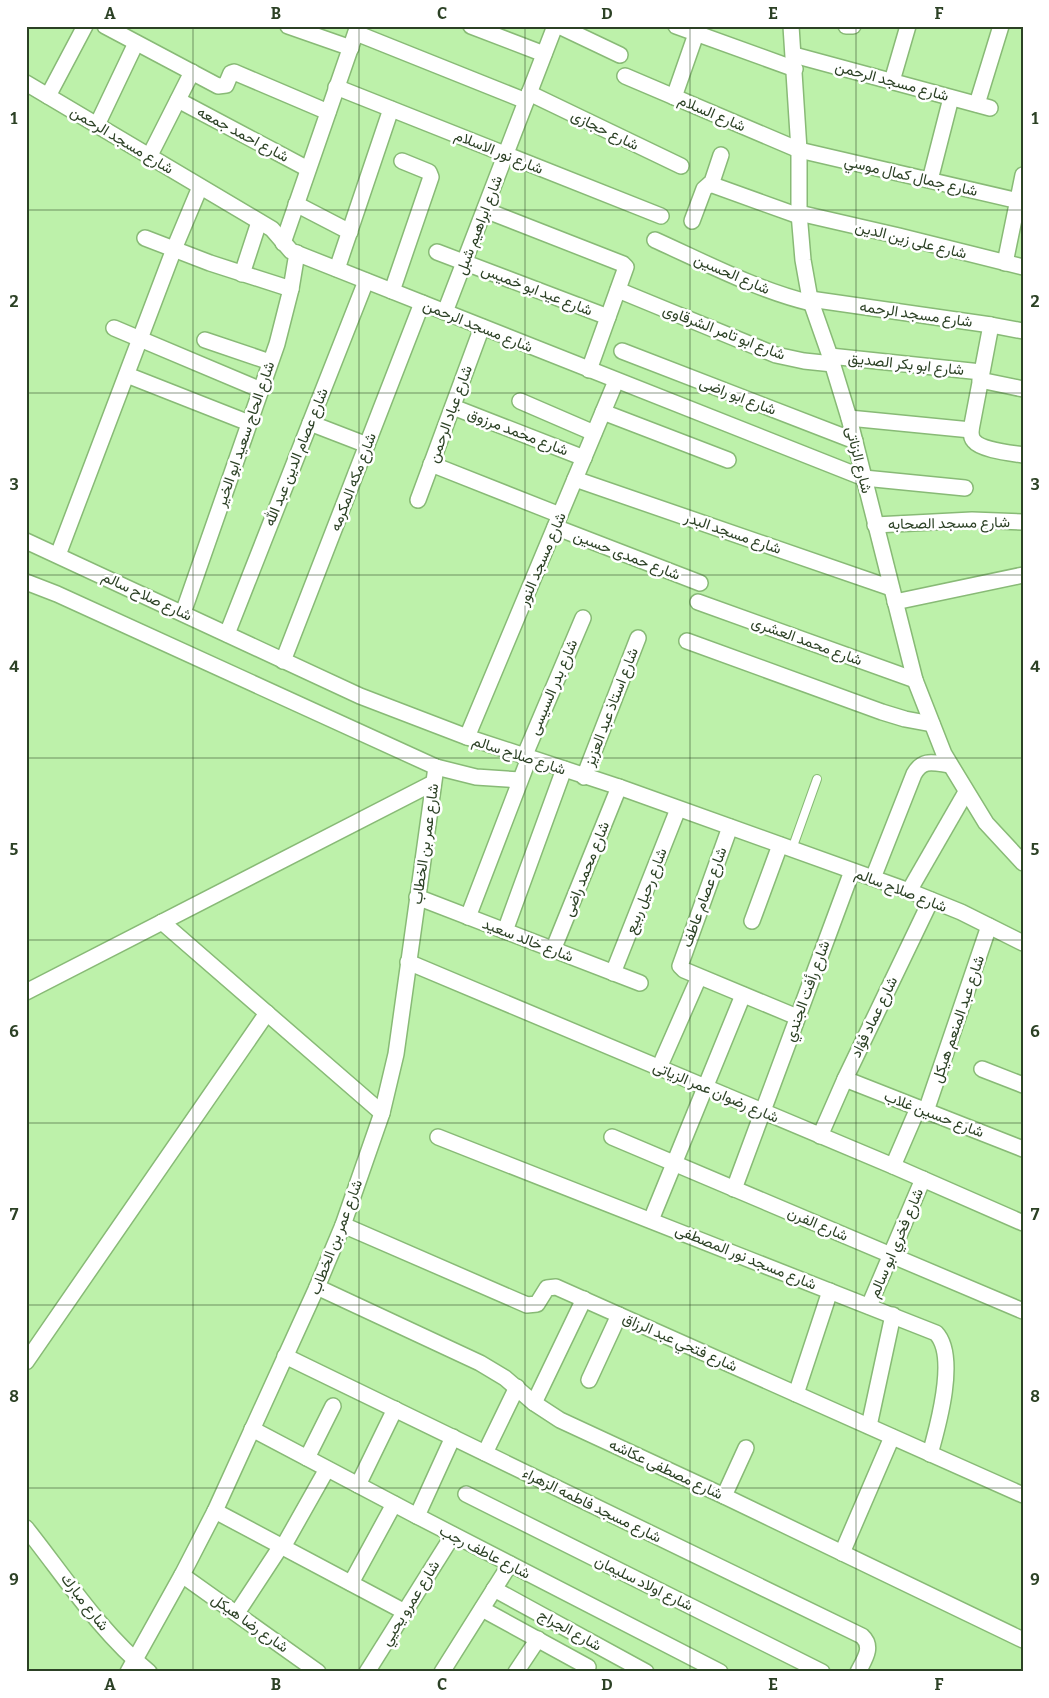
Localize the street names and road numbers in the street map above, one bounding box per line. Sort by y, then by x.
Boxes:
street label: شارع مسجد الرحمن [833,57,951,107]
street label: شارع السلام [675,91,749,137]
street label: شارع مسجد الرحمن [66,102,177,180]
street label: شارع احمد جمعه [193,102,292,168]
street label: شارع حجازى [567,106,642,156]
street label: شارع نور الاسلام [451,126,546,180]
street label: شارع جمال كمال موسي [842,152,980,204]
street label: شارع ابراهيم شبل [452,173,508,278]
street label: شارع على زين الدين [853,217,969,265]
street label: شارع الحسين [691,250,773,300]
street label: شارع عيد ابو خميس [478,261,595,321]
street label: شارع مسجد الرحمن [420,296,536,358]
street label: شارع مسجد الرحمه [858,297,974,333]
street label: شارع ابو تامر الشرقاوى [660,300,788,366]
street label: شارع ابو بكر الصديق [847,349,965,381]
street label: شارع الحاج سعيد ابو الخير [211,359,280,511]
street label: شارع عباد الرحمن [424,363,478,466]
street label: شارع ابو راضى [696,373,779,421]
street label: شارع عصام الدين عبد الله [260,385,334,529]
street label: شارع محمد مرزوق [464,405,571,461]
street label: شارع الزناتى [840,425,876,496]
street label: شارع مكه المكرمه [326,430,382,535]
street label: شارع مسجد البدر [681,508,784,560]
street label: شارع مسجد النور [514,509,572,610]
street label: شارع مسجد الصحابه [888,513,1010,535]
street label: شارع حمدى حسين [570,526,683,586]
street label: شارع صلاح سالم [98,567,195,627]
street label: شارع محمد العشرى [749,613,865,671]
street label: شارع بدر السيسى [525,636,583,738]
street label: شارع استاذ عبد العزيز [580,645,644,770]
street label: شارع صلاح سالم [469,731,568,781]
street label: شارع عمر بن الخطاب [408,782,444,906]
street label: شارع محمد راضى [559,819,615,920]
street label: شارع عصام عاطف [678,844,732,950]
street label: شارع رحيل ربيع [621,845,673,937]
street label: شارع صلاح سالم [852,864,950,918]
street label: شارع خالد سعيد [479,914,576,968]
street label: شارع رأفت الجندي [780,938,837,1045]
street label: شارع عبد المنعم هيكل [928,953,990,1086]
street label: شارع عماد فؤاد [847,973,903,1061]
street label: شارع رضوان عمر الزياتى [650,1057,782,1129]
street label: شارع حسين غلاب [881,1087,987,1143]
street label: شارع عمر بن الخطاب [306,1177,368,1298]
street label: شارع فخري ابو سالم [865,1186,931,1302]
street label: شارع الفرن [784,1203,851,1247]
street label: شارع مسجد نور المصطفى [672,1220,819,1295]
street label: شارع فتحي عبد الرزاق [618,1309,740,1379]
street label: شارع مصطفى عكاشه [605,1435,726,1505]
street label: شارع مسجد فاطمه الزهراء [519,1464,664,1548]
street label: شارع عاطف رجب [436,1521,534,1584]
street label: شارع اولاد سليمان [591,1552,696,1616]
street label: شارع عمرو يحيي [377,1557,447,1651]
street label: شارع مبارك [56,1570,113,1636]
street label: شارع رضا هيكل [207,1590,292,1658]
street label: شارع الجراج [534,1605,605,1657]

